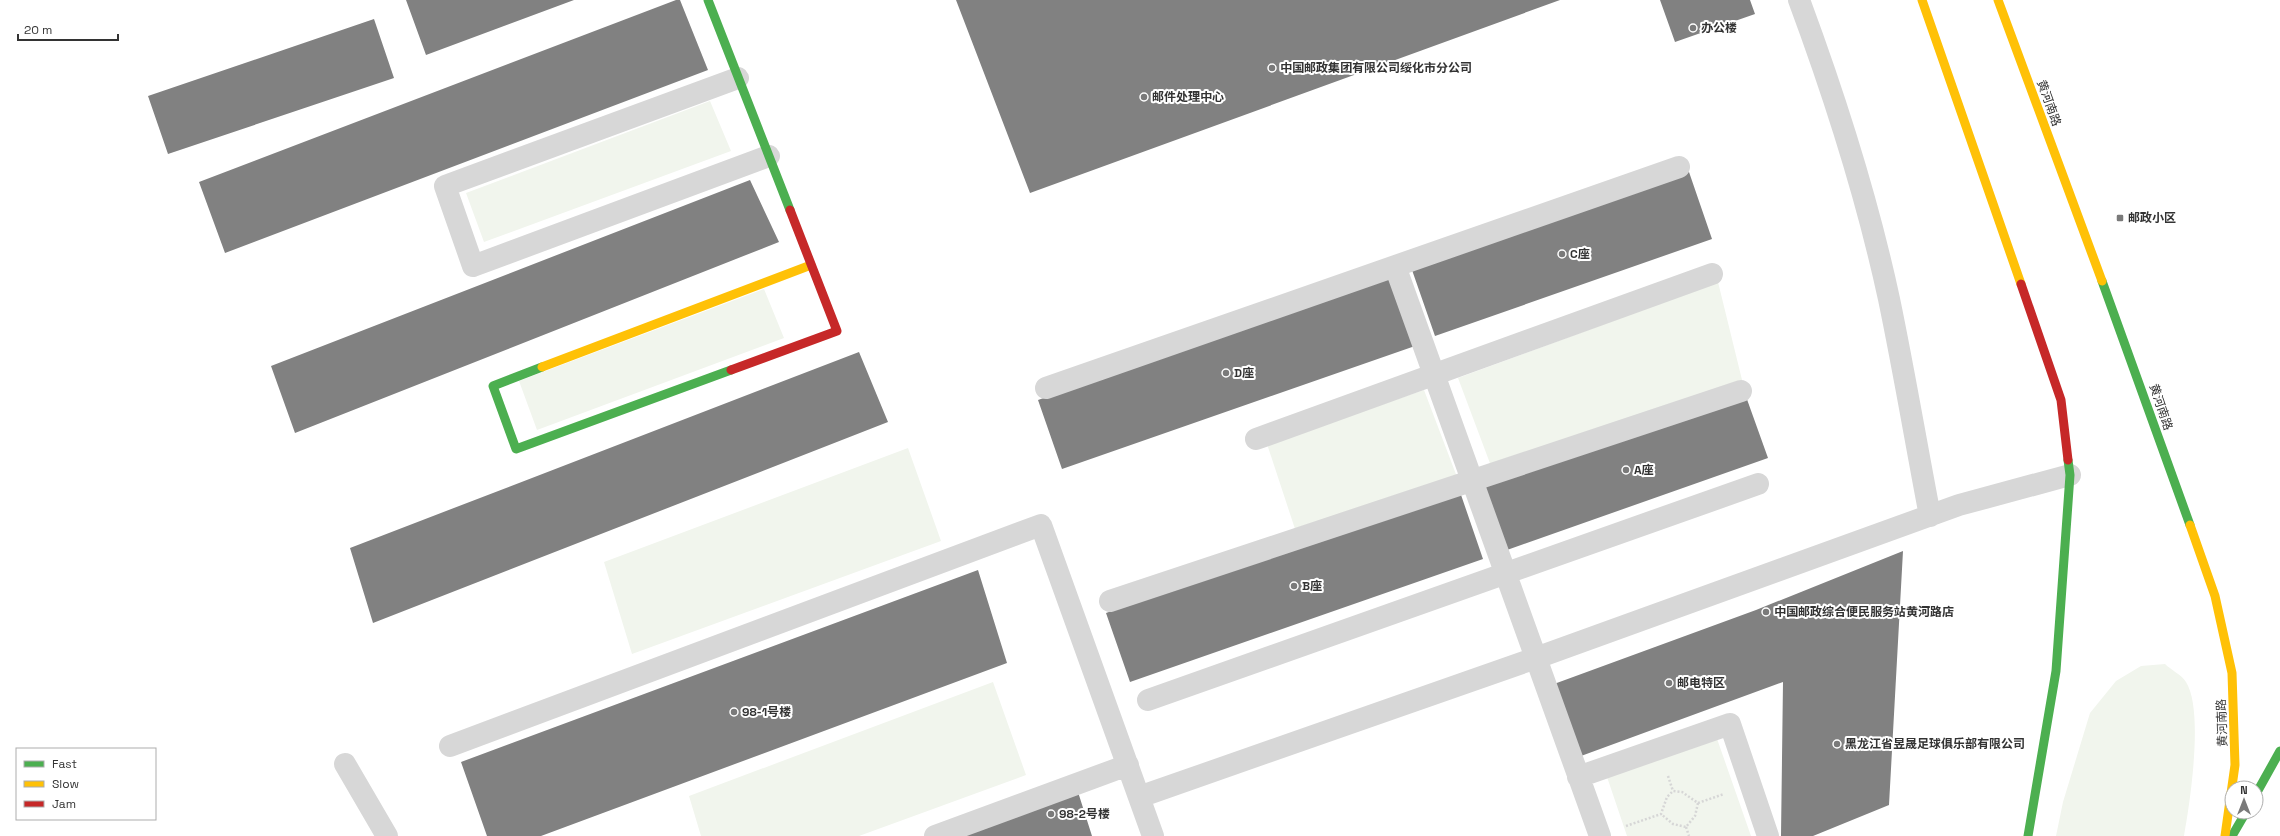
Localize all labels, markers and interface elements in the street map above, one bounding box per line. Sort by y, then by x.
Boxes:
scale bar [18,16,118,42]
place label: 办公楼 [1701,20,1737,36]
text: 20 m [24,22,52,38]
marker: 办公楼 [1688,23,1698,33]
place label: 中国邮政集团有限公司绥化市分公司 [1280,60,1472,76]
marker: 中国邮政集团有限公司绥化市分公司 [1267,63,1277,73]
street label: 黄河南路 [2033,78,2065,128]
place label: 邮件处理中心 [1152,89,1224,105]
marker: 邮件处理中心 [1139,92,1149,102]
place label: 邮政小区 [2128,210,2176,226]
marker: 邮政小区 [2115,213,2125,223]
place label: C座 [1570,246,1590,262]
marker: C座 [1557,249,1567,259]
place label: D座 [1234,365,1254,381]
marker: D座 [1221,368,1231,378]
street label: 黄河南路 [2146,382,2176,432]
place label: A座 [1634,462,1654,478]
marker: A座 [1621,465,1631,475]
place label: B座 [1302,578,1322,594]
marker: B座 [1289,581,1299,591]
place label: 中国邮政综合便民服务站黄河路店 [1774,604,1954,620]
marker: 中国邮政综合便民服务站黄河路店 [1761,607,1771,617]
place label: 邮电特区 [1677,675,1725,691]
marker: 邮电特区 [1664,678,1674,688]
street label: 黄河南路 [2213,699,2231,747]
place label: 98-1号楼 [742,704,791,720]
marker: 98-1号楼 [729,707,739,717]
place label: 黑龙江省昱晟足球俱乐部有限公司 [1845,736,2025,752]
marker: 黑龙江省昱晟足球俱乐部有限公司 [1832,739,1842,749]
legend [16,748,156,820]
text: Fast [52,756,77,772]
text: Slow [52,776,79,792]
north arrow [2224,780,2264,820]
text: N [2240,783,2248,797]
text: Jam [52,796,76,812]
place label: 98-2号楼 [1059,806,1110,822]
marker: 98-2号楼 [1046,809,1056,819]

